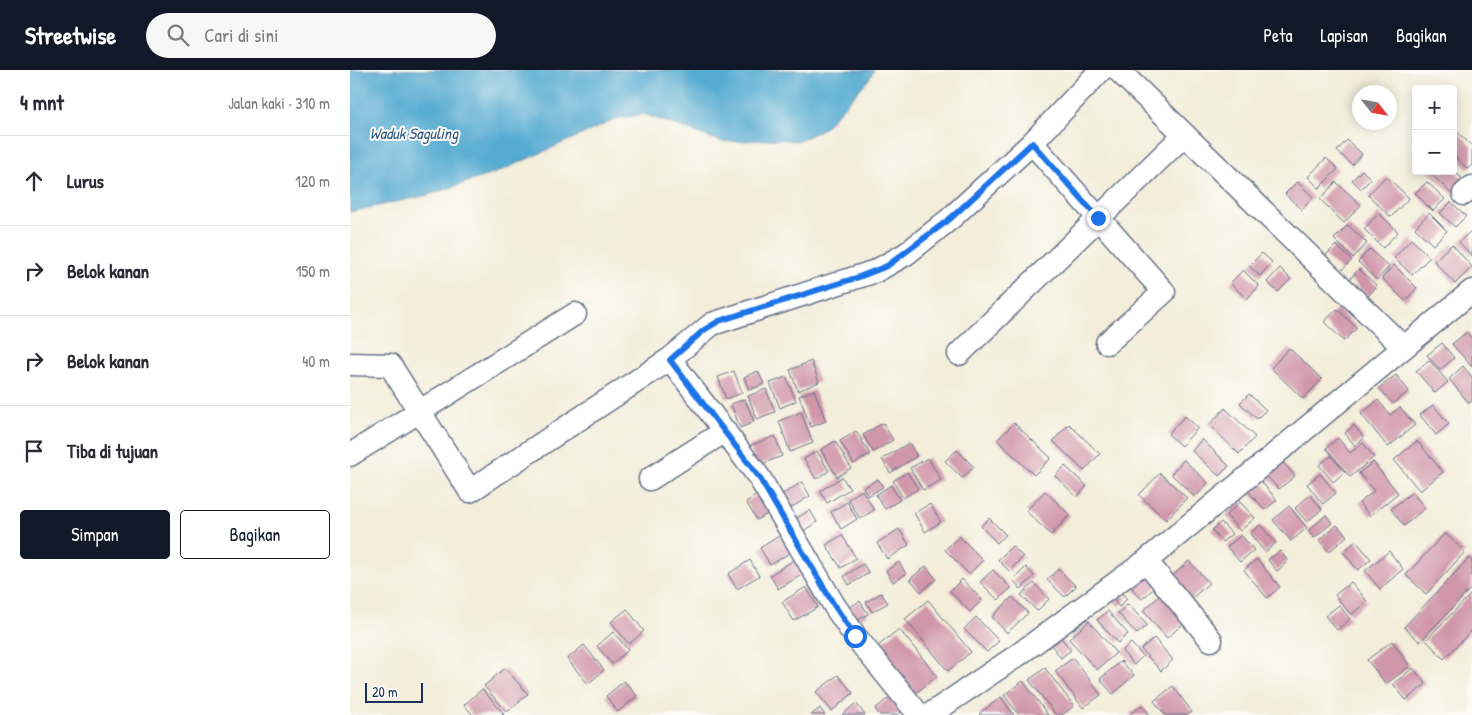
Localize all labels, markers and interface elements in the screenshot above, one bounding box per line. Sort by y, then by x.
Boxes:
search box [146,13,496,58]
text: Streetwise [25,19,116,51]
icon: search [164,21,192,49]
text: Cari di sini [204,22,278,48]
text: Peta [1263,23,1292,48]
text: Lapisan [1320,23,1368,48]
text: Bagikan [1396,23,1447,48]
north arrow [1352,85,1397,130]
map controls [1412,85,1457,175]
button: + [1412,85,1457,130]
text: 4 mnt [20,88,64,117]
text: Jalan kaki · 310 m [228,92,330,114]
water label: Waduk Saguling [370,122,459,144]
button: − [1412,130,1457,175]
icon: ahead [20,167,48,195]
text: Lurus [67,168,104,194]
text: 120 m [295,170,330,192]
route end [1087,207,1110,230]
icon: right [20,257,48,285]
text: Belok kanan [67,258,149,284]
text: 150 m [296,260,330,282]
icon: right [20,347,48,375]
text: Belok kanan [67,348,149,374]
text: 40 m [302,350,330,372]
icon: arrive [20,437,48,465]
text: Tiba di tujuan [67,438,158,464]
button: Simpan [20,510,170,559]
button: Bagikan [180,510,330,559]
route start [844,625,867,648]
scale bar [365,680,422,703]
text: 20 m [372,682,398,701]

